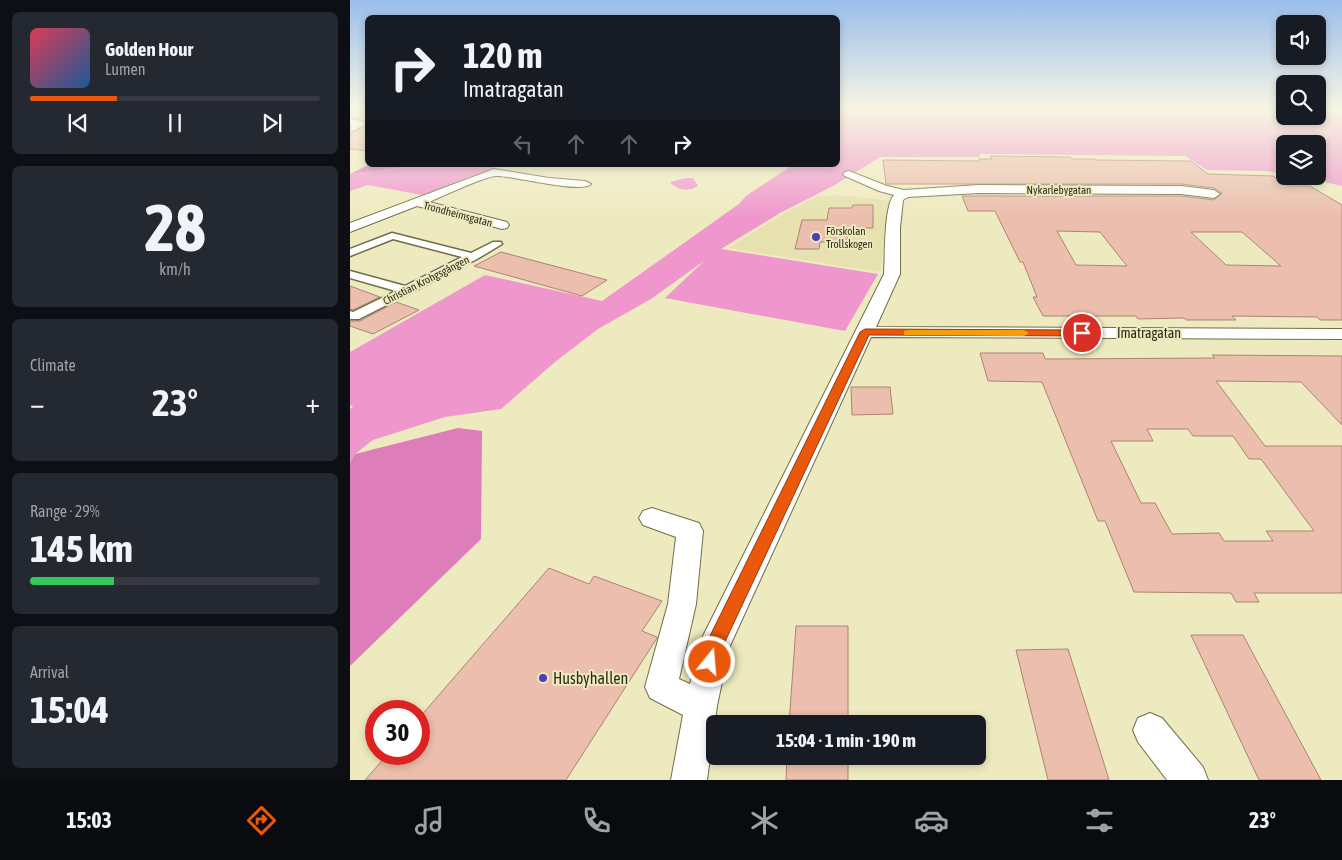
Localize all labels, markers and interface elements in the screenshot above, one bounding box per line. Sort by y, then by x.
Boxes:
map controls [1276,15,1326,185]
button: sound [1276,15,1326,65]
icon: right [380,35,445,100]
text: 120 m [463,35,542,75]
text: Golden Hour [105,38,193,60]
text: Lumen [105,60,145,78]
button: search [1276,75,1326,125]
text: Imatragatan [463,76,564,102]
icon: previous [64,109,92,137]
icon: pause [161,109,189,137]
icon: next [258,109,286,137]
icon: left [509,130,537,158]
icon: ahead [562,130,590,158]
icon: ahead [615,130,643,158]
icon: right [668,130,696,158]
button: layers [1276,135,1326,185]
street label: Nykarlebygatan [1027,184,1091,196]
text: 28 [144,190,206,265]
street label: Trondheimsgatan [422,199,494,229]
place label: Förskolan Trollskogen [826,225,873,250]
marker: Förskolan Trollskogen [810,231,822,243]
street label: Christian Krohgsgången [381,253,471,307]
text: km/h [159,260,191,278]
pin [1061,312,1103,354]
icon: arrive [1068,319,1096,347]
street label: Imatragatan [1117,325,1181,341]
text: Climate [30,356,76,374]
text: 23° [152,381,198,424]
text: − [30,387,45,419]
text: + [305,387,320,419]
text: Range · 29% [30,502,100,520]
text: 145 km [30,527,133,570]
position arrow [683,635,735,687]
text: Arrival [30,663,69,681]
place label: Husbyhallen [553,669,628,688]
marker: Husbyhallen [537,672,549,684]
text: 15:04 [30,688,109,731]
speed limit sign: 30 [365,700,430,765]
text: 15:04 · 1 min · 190 m [776,729,916,751]
icon: directions [244,803,279,838]
icon: music [412,803,447,838]
icon: phone [579,803,614,838]
icon: climate [747,803,782,838]
icon: car [914,803,949,838]
icon: filters [1082,803,1117,838]
text: 15:03 [66,807,112,833]
text: 23° [1249,807,1276,833]

